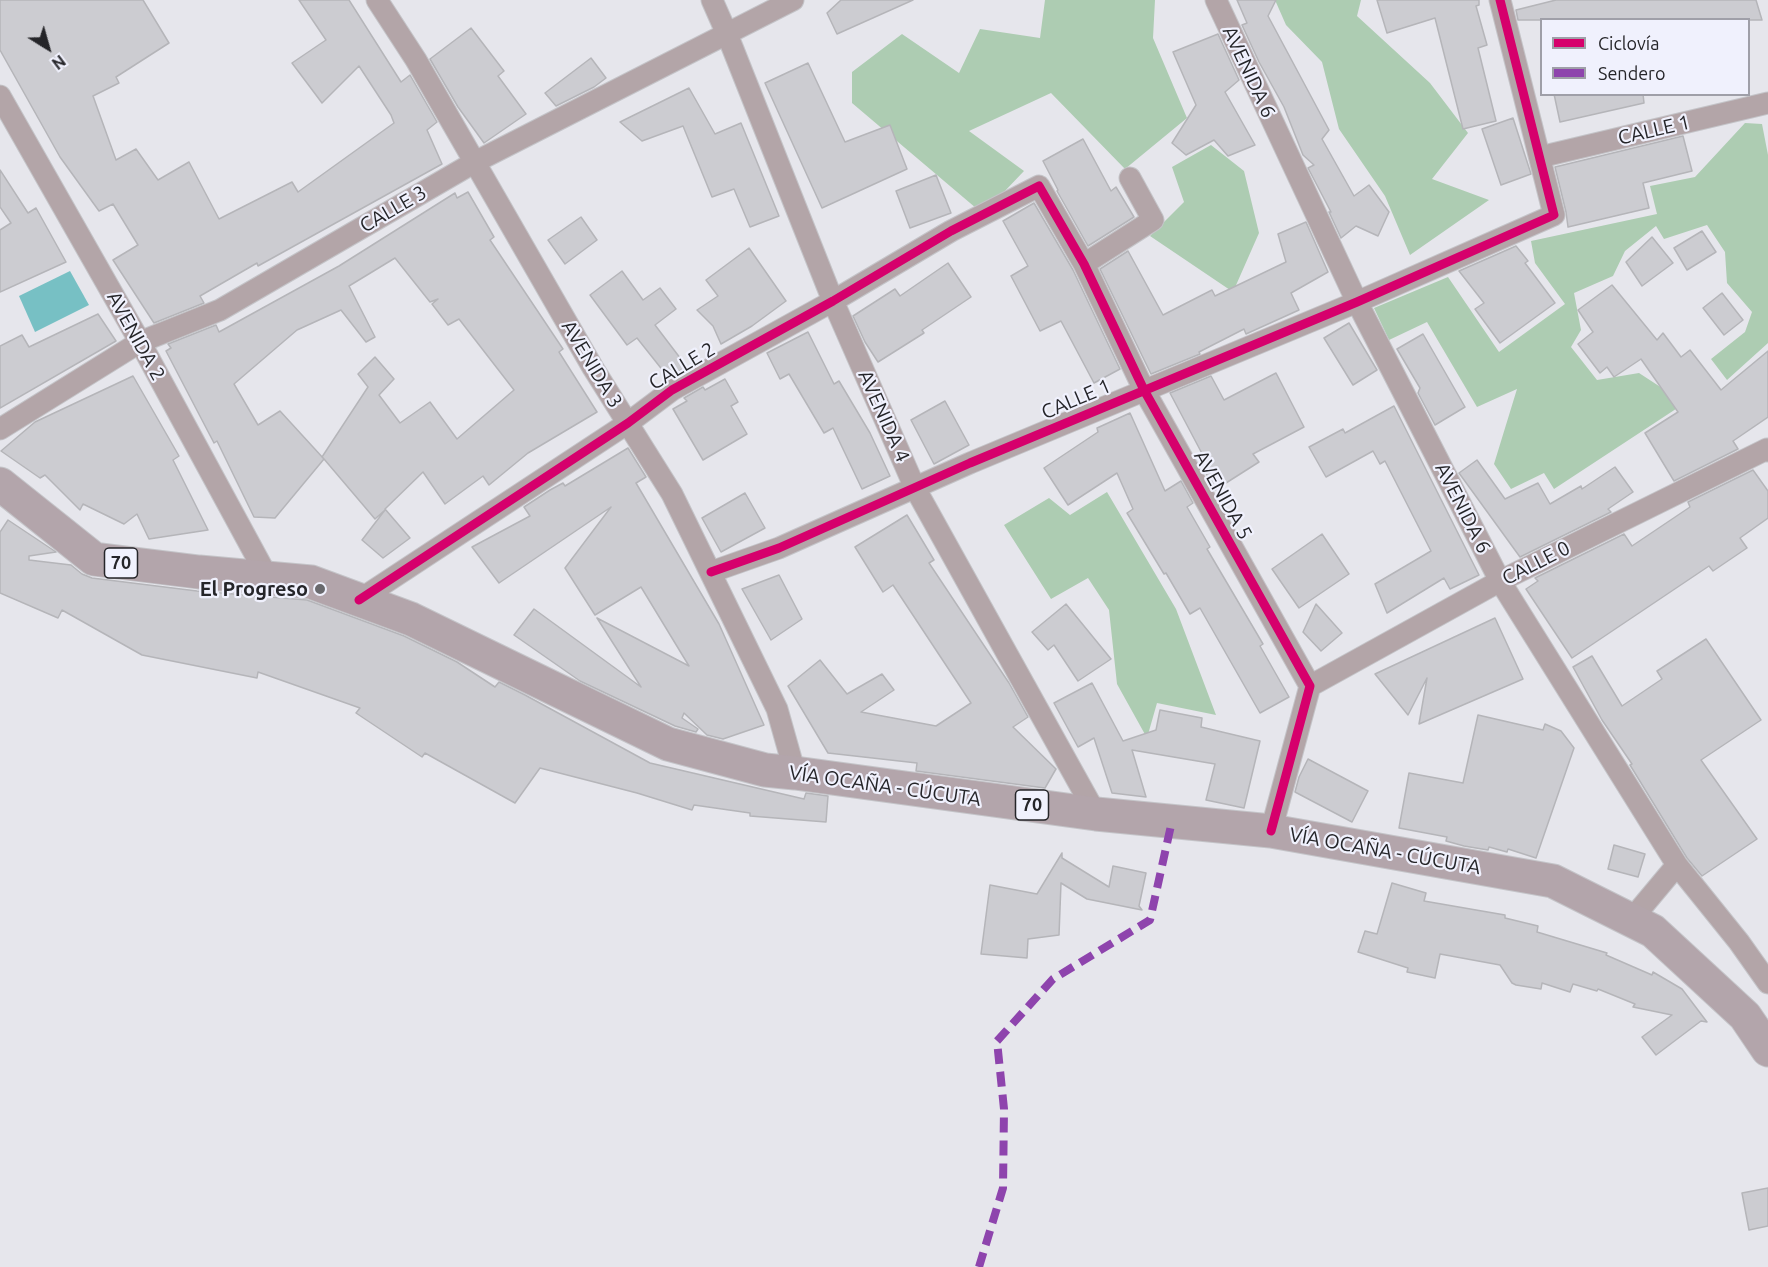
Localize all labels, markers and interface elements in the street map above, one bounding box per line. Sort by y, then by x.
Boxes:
north arrow [18,18,78,78]
legend [1540,18,1750,96]
street label: AVENIDA 6 [1217,22,1281,122]
text: Ciclovía [1598,33,1659,53]
text: N [49,52,69,73]
text: Sendero [1598,63,1665,83]
street label: CALLE 1 [1616,110,1692,150]
street label: CALLE 3 [355,180,431,238]
street label: AVENIDA 2 [102,287,170,385]
street label: AVENIDA 3 [556,316,628,412]
street label: CALLE 2 [644,337,720,395]
street label: AVENIDA 4 [853,366,915,466]
street label: CALLE 1 [1038,374,1114,424]
street label: AVENIDA 5 [1189,446,1257,544]
street label: AVENIDA 6 [1430,459,1496,557]
street label: CALLE 0 [1498,536,1574,590]
road number: 70 [104,548,138,578]
place label: El Progreso [200,577,308,601]
marker: El Progreso [313,582,327,596]
street label: VÍA OCAÑA - CÚCUTA [787,761,983,811]
road number: 70 [1016,790,1048,820]
street label: VÍA OCAÑA - CÚCUTA [1288,822,1482,880]

